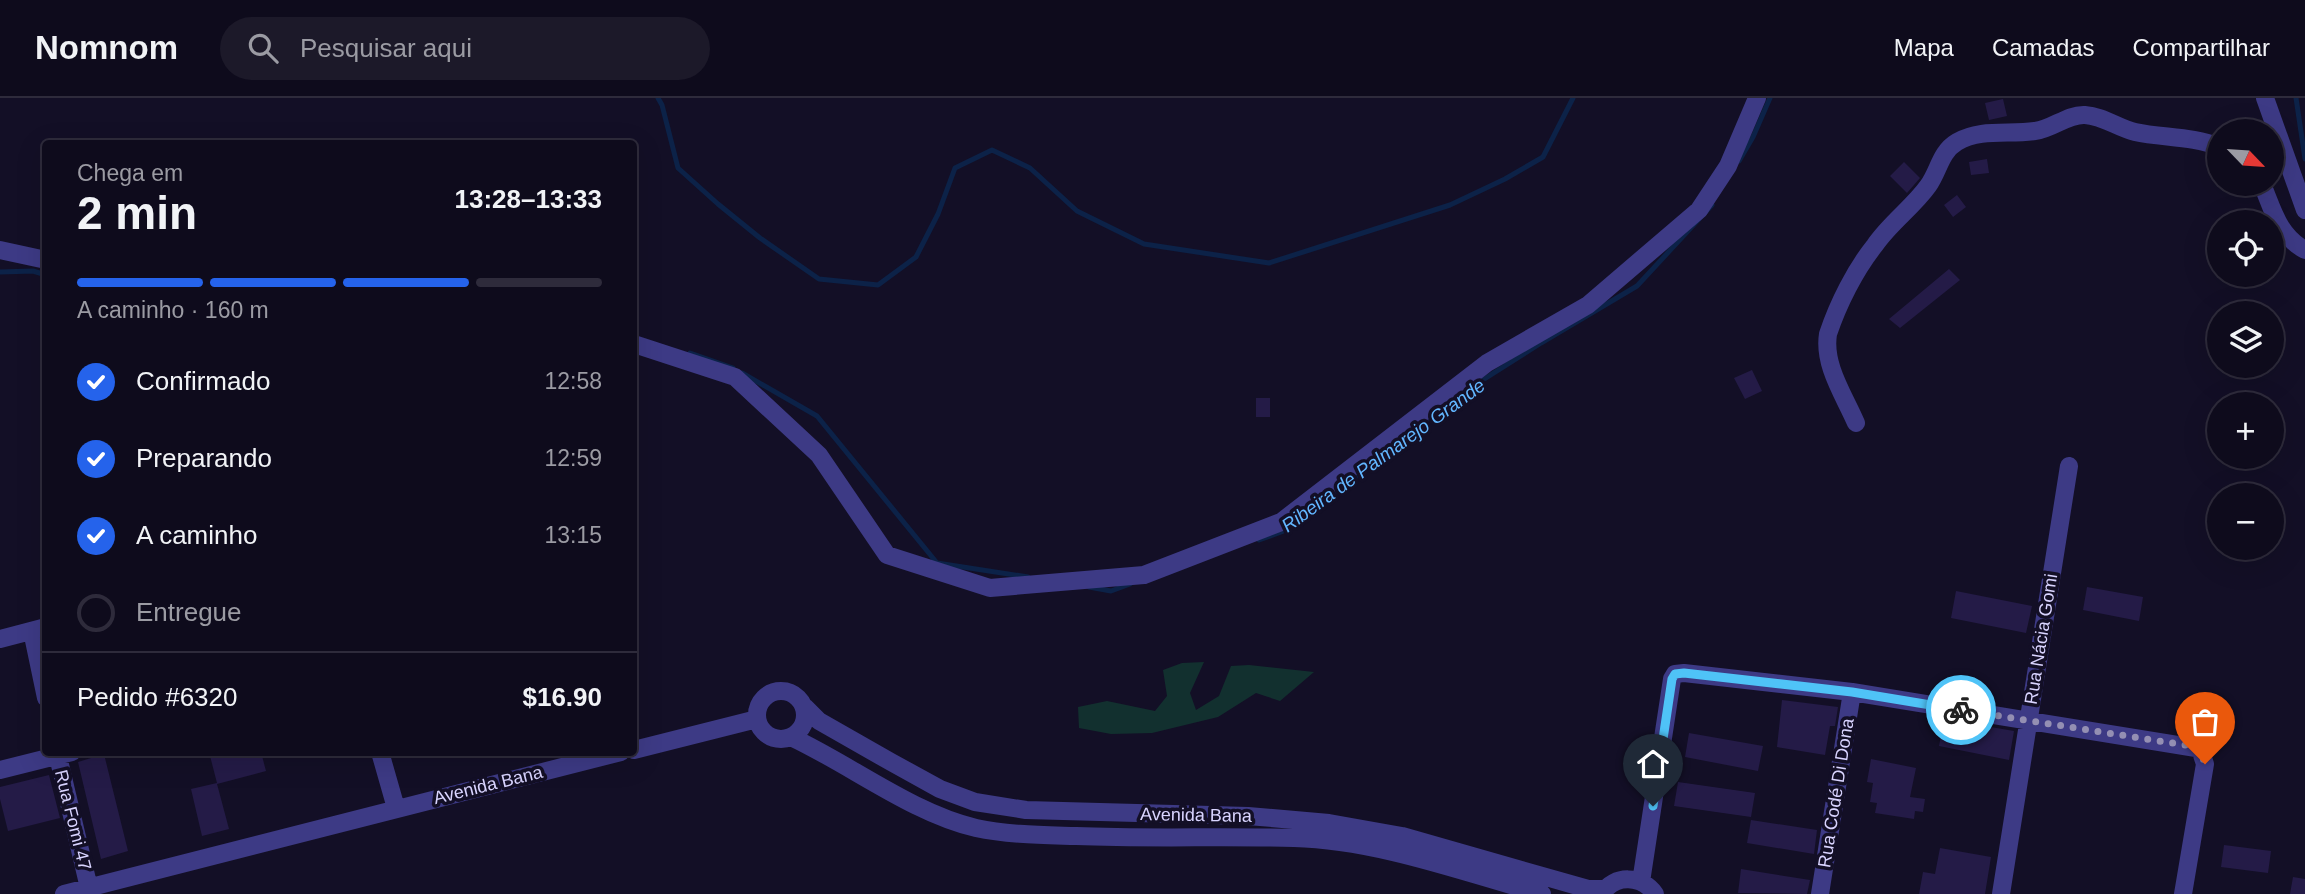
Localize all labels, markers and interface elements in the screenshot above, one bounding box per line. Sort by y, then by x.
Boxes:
search box [220,17,710,80]
text: Nomnom [35,29,178,66]
icon: search [244,29,282,67]
text: Pesquisar aqui [300,33,472,63]
text: Mapa [1894,34,1954,61]
text: Camadas [1992,34,2095,61]
text: Compartilhar [2133,34,2270,61]
north arrow [2207,119,2284,196]
map controls [2207,119,2284,560]
text: Chega em [77,160,183,186]
text: 13:28–13:33 [455,184,602,214]
text: 2 min [77,187,197,239]
button: locate [2207,210,2284,287]
text: A caminho · 160 m [77,297,269,323]
button: layers [2207,301,2284,378]
icon: check [77,363,115,401]
text: Confirmado [136,366,270,396]
text: 12:58 [544,368,602,394]
water label: Ribeira de Palmarejo Grande [1278,375,1489,536]
button: + [2207,392,2284,469]
icon: check [77,440,115,478]
text: Preparando [136,443,272,473]
text: 12:59 [544,445,602,471]
button: − [2207,483,2284,560]
icon: check [77,517,115,555]
text: A caminho [136,520,257,550]
text: 13:15 [544,522,602,548]
street label: Rua Nácia Gomi [2021,572,2061,706]
text: Entregue [136,597,242,627]
courier [1926,675,1996,745]
text: Pedido #6320 [77,682,237,712]
text: $16.90 [522,682,602,712]
icon: bike [1942,691,1980,729]
pin [2175,692,2235,764]
icon: bag [2186,703,2224,741]
street label: Rua Codé Di Dona [1814,716,1858,869]
pin [1623,734,1683,806]
icon: home [1634,745,1672,783]
street label: Avenida Bana [431,762,546,808]
street label: Rua Fomi 47 [51,768,95,872]
street label: Avenida Bana [1140,804,1253,826]

